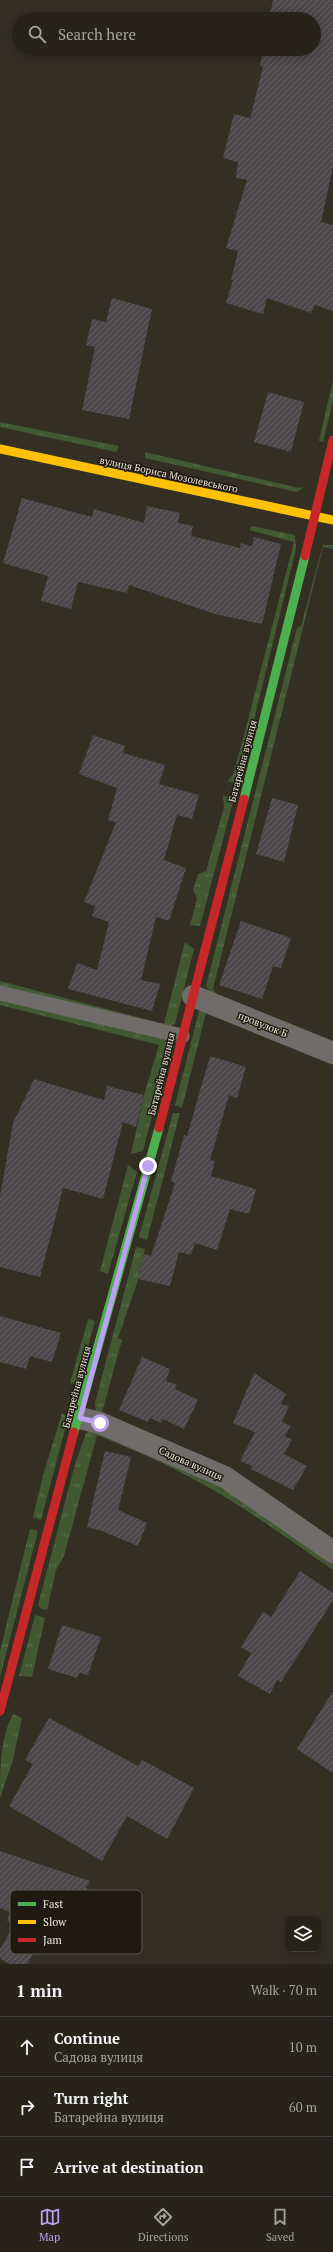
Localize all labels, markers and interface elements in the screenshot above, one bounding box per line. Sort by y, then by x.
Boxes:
search box [12,12,321,56]
icon: search [26,23,48,45]
text: Search here [58,24,136,44]
street label: вулиця Бориса Мозолевського [98,453,240,496]
street label: Батарейна вулиця [225,719,260,804]
street label: провулок Б [236,1009,289,1040]
street label: Батарейна вулиця [145,1032,178,1117]
route end [139,1157,157,1175]
street label: Батарейна вулиця [59,1345,94,1430]
route start [91,1414,109,1432]
street label: Садова вулиця [157,1444,225,1483]
legend [10,1890,142,1954]
text: Fast [43,1897,63,1911]
text: Slow [43,1915,67,1929]
map controls [285,1916,321,1952]
button: layers [285,1916,321,1952]
text: Jam [43,1933,62,1947]
text: 1 min [16,1979,63,2002]
text: Walk · 70 m [251,1981,317,1999]
text: Continue [54,2028,120,2048]
icon: ahead [16,2036,38,2058]
text: 10 m [289,2038,317,2056]
text: Садова вулиця [54,2048,143,2066]
text: Turn right [54,2088,129,2108]
icon: right [16,2096,38,2118]
text: 60 m [289,2098,317,2116]
text: Батарейна вулиця [54,2108,164,2126]
icon: arrive [16,2156,38,2178]
text: Arrive at destination [54,2157,204,2177]
tab: Map [39,2206,61,2244]
tab: Directions [138,2206,189,2244]
tab: Saved [266,2206,294,2244]

